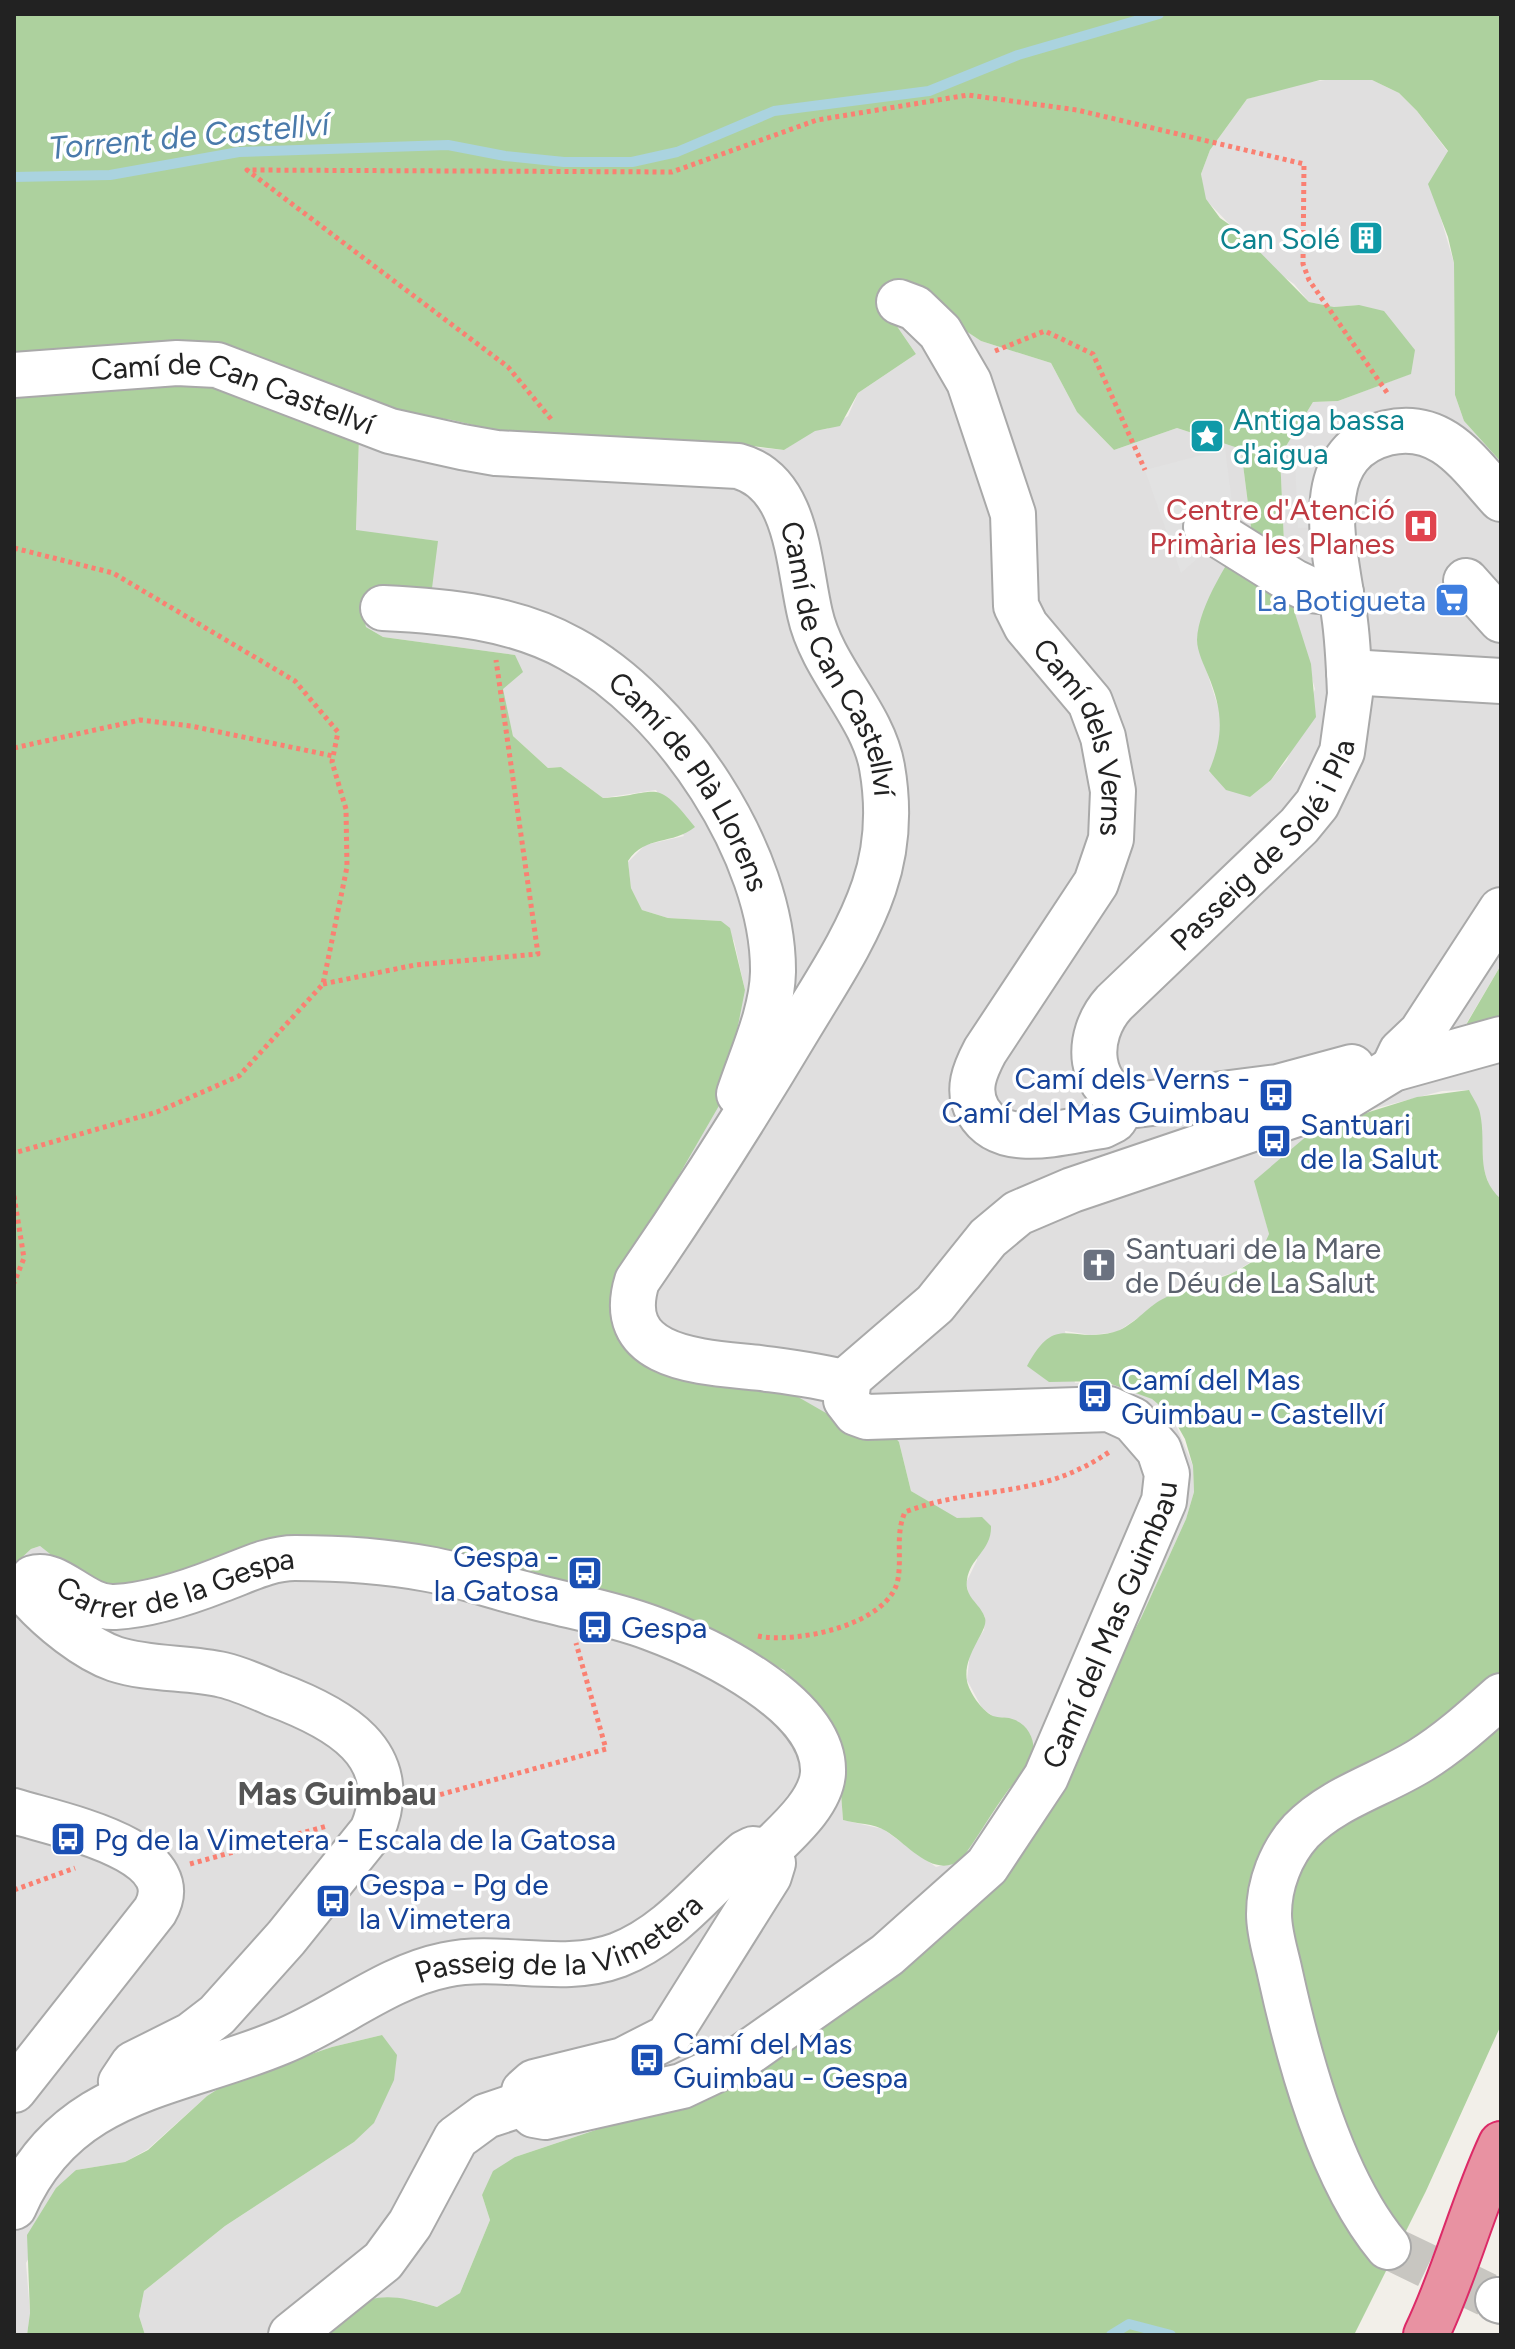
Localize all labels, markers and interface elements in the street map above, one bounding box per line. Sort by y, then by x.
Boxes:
water label: Torrent de Castellví [47,105,334,167]
building icon: Can Solé [1347,219,1385,257]
place label: Can Solé [1220,220,1340,257]
street label: Camí de Can Castellví [90,344,382,443]
place label: Antiga bassa d'aigua [1233,401,1405,472]
place icon: Antiga bassa d'aigua [1188,417,1226,455]
place label: Centre d'Atenció Primària les Planes [1149,491,1395,562]
hospital icon: Centre d'Atenció Primària les Planes [1402,507,1440,545]
street label: Camí de Can Castellví [773,517,904,800]
supermarket icon: La Botigueta [1433,581,1471,619]
place label: La Botigueta [1256,582,1426,619]
street label: Camí dels Verns [1025,630,1132,837]
street label: Camí de Plà Llorens [601,663,777,896]
street label: Passeig de Solé i Pla [1162,737,1362,958]
place label: Camí dels Verns - Camí del Mas Guimbau [941,1060,1250,1131]
bus stop icon: Camí dels Verns - Camí del Mas Guimbau [1257,1076,1295,1114]
place label: Santuari de la Salut [1300,1106,1439,1177]
bus stop icon: Santuari de la Salut [1255,1122,1293,1160]
place label: Santuari de la Mare de Déu de La Salut [1125,1230,1381,1301]
church icon: Santuari de la Mare de Déu de La Salut [1080,1246,1118,1284]
place label: Camí del Mas Guimbau - Castellví [1121,1361,1386,1432]
bus stop icon: Camí del Mas Guimbau - Castellví [1076,1377,1114,1415]
street label: Camí del Mas Guimbau [1033,1479,1185,1774]
place label: Gespa - la Gatosa [434,1538,559,1609]
street label: Carrer de la Gespa [50,1539,296,1626]
bus stop icon: Gespa - la Gatosa [566,1554,604,1592]
bus stop icon: Gespa [576,1608,614,1646]
place label: Gespa [621,1609,707,1646]
district label: Mas Guimbau [237,1775,437,1813]
bus stop icon: Pg de la Vimetera - Escala de la Gatosa [49,1820,87,1858]
place label: Pg de la Vimetera - Escala de la Gatosa [94,1821,616,1858]
place label: Gespa - Pg de la Vimetera [359,1866,549,1937]
bus stop icon: Gespa - Pg de la Vimetera [314,1882,352,1920]
street label: Passeig de la Vimetera [410,1886,710,1991]
place label: Camí del Mas Guimbau - Gespa [673,2025,908,2096]
bus stop icon: Camí del Mas Guimbau - Gespa [628,2041,666,2079]

